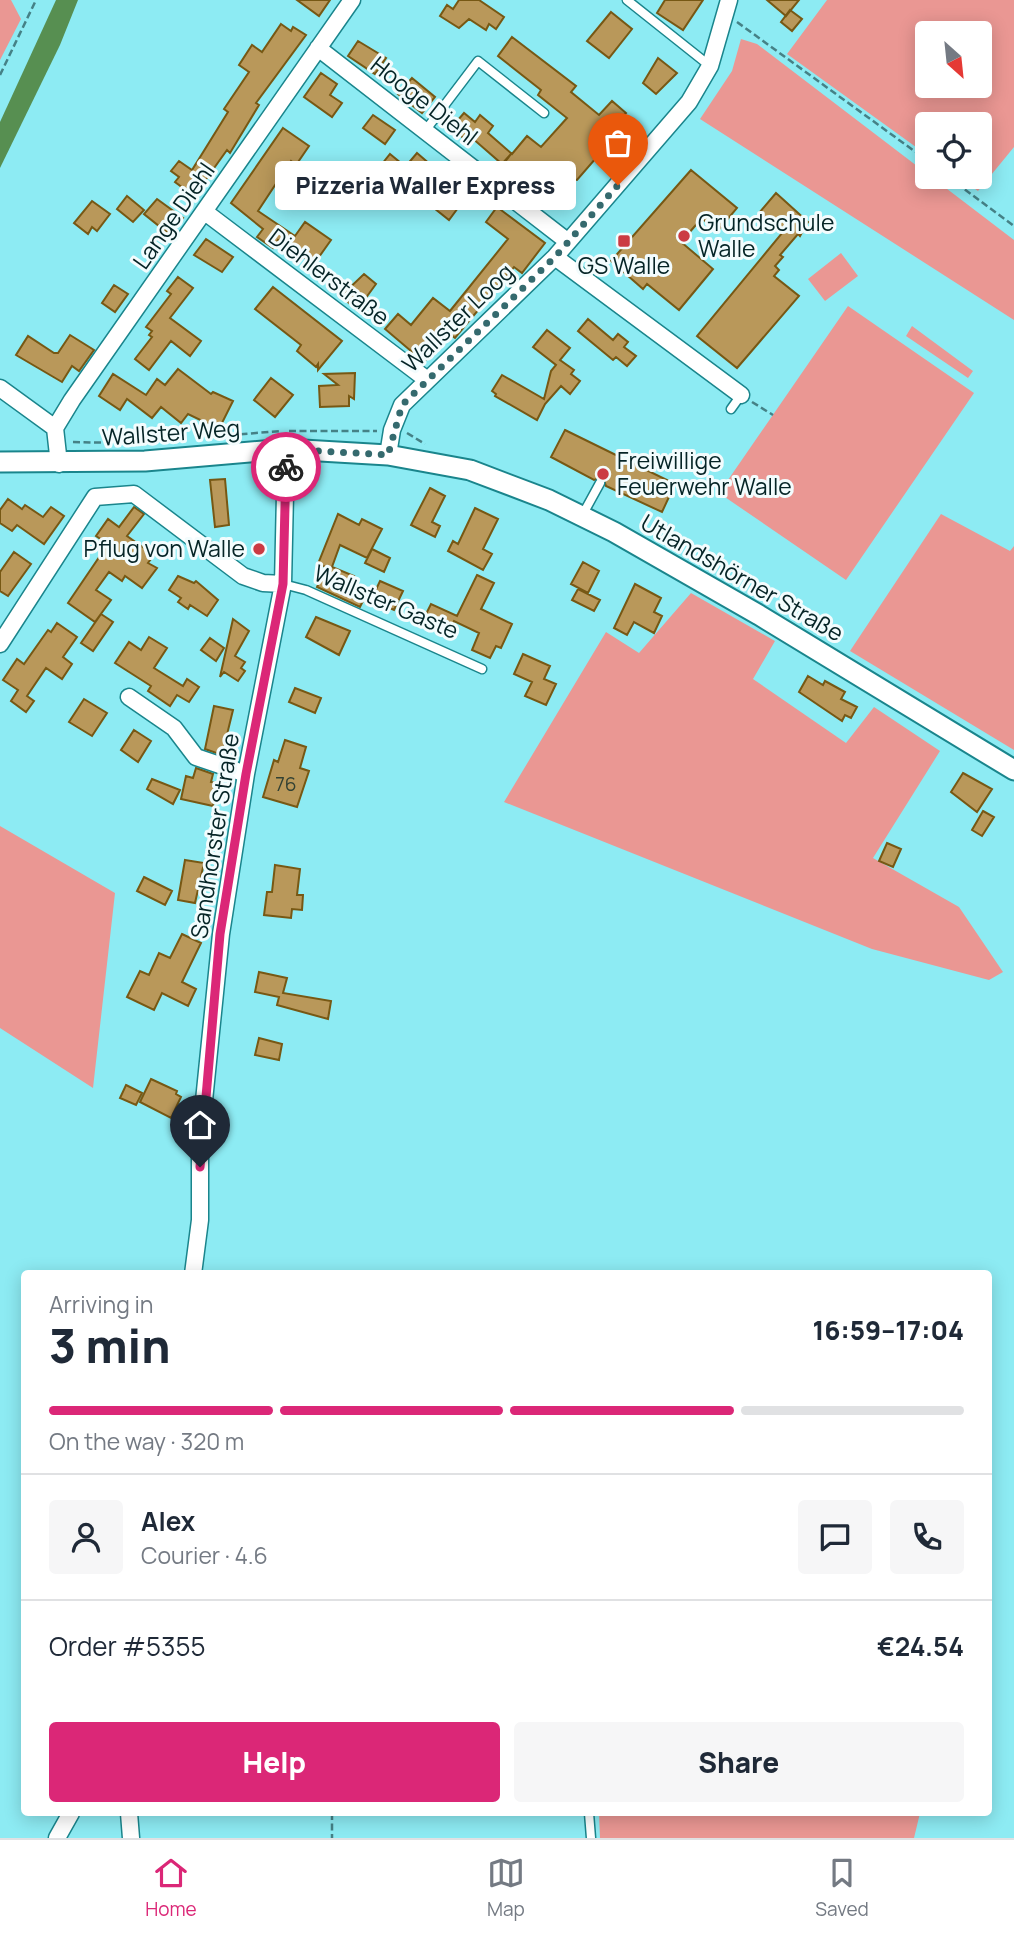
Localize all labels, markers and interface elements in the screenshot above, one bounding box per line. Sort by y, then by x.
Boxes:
north arrow [915,21,992,98]
map controls [915,21,992,189]
street label: Hooge Diehl [364,48,485,152]
button: locate [915,112,992,189]
pin [588,113,648,185]
icon: bag [599,124,637,162]
street label: Lange Diehl [125,156,222,275]
callout: Pizzeria Waller Express [275,160,576,210]
text: Pizzeria Waller Express [296,169,555,201]
place label: Grundschule Walle [698,206,834,264]
street label: Diehlerstraße [263,220,397,332]
marker: Grundschule Walle [676,228,692,244]
marker: GS Walle [616,233,632,249]
place label: GS Walle [578,249,670,281]
street label: Wallster Loog [394,256,520,379]
street label: Wallster Weg [101,411,241,453]
courier [251,432,321,502]
place label: Freiwillige Feuerwehr Walle [617,444,792,502]
icon: bike [267,448,305,486]
marker: Freiwillige Feuerwehr Walle [595,466,611,482]
street label: Utlandshörner Straße [635,506,850,648]
place label: Pflug von Walle [83,532,245,564]
marker: Pflug von Walle [251,541,267,557]
street label: Wallster Gaste [309,556,464,646]
street label: Sandhorster Straße [182,731,246,941]
house number: 76 [275,771,297,797]
pin [170,1095,230,1167]
icon: home [181,1106,219,1144]
text: Arriving in [49,1288,154,1320]
text: 16:59–17:04 [812,1312,964,1348]
text: 3 min [49,1314,170,1377]
text: On the way · 320 m [49,1425,244,1457]
button: person [49,1500,123,1574]
button: chat [798,1500,872,1574]
button: phone [890,1500,964,1574]
text: Alex [141,1503,195,1539]
text: Courier · 4.6 [141,1539,268,1571]
text: Order #5355 [49,1628,205,1664]
text: €24.54 [877,1628,964,1664]
button: Help [49,1722,500,1802]
button: Share [514,1722,964,1802]
tab: Home [145,1854,197,1922]
tab: Map [487,1854,525,1922]
tab: Saved [815,1854,869,1922]

